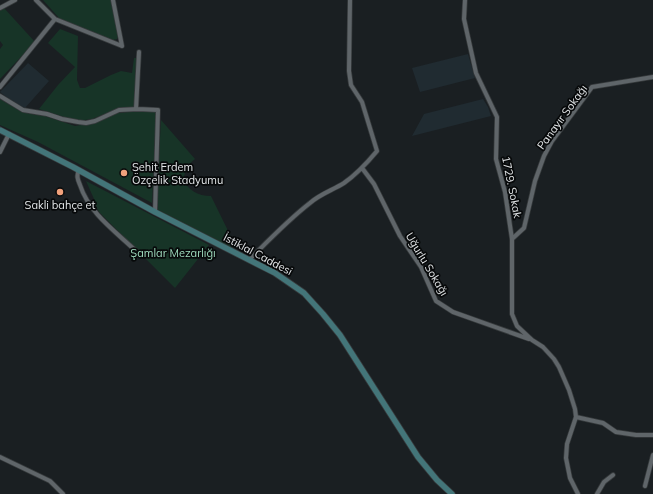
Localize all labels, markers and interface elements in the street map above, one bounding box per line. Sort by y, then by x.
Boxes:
street label: Panayır Sokağı [534,82,590,152]
street label: 1729. Sokak [499,155,525,219]
place label: Şehit Erdem Özçelik Stadyumu [132,160,223,187]
marker: Şehit Erdem Özçelik Stadyumu [119,168,129,178]
marker: Sakli bahçe et [55,187,65,197]
place label: Sakli bahçe et [25,198,96,212]
street label: İstiklal Caddesi [221,230,295,278]
street label: Uğurlu Sokağı [403,230,451,298]
park label: Şamlar Mezarlığı [130,246,216,260]

